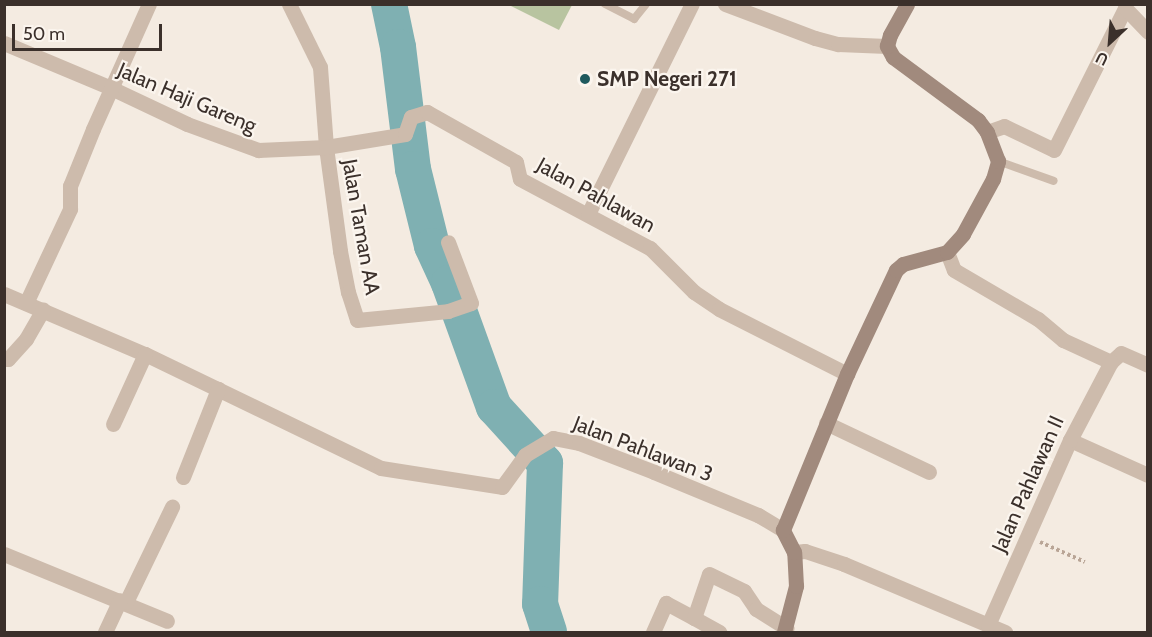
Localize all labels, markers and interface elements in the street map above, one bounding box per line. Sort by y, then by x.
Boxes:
scale bar [15,12,165,50]
north arrow [1080,12,1140,72]
text: 50 m [23,23,65,45]
text: U [1093,48,1111,70]
street label: Jalan Haji Gareng [114,57,260,139]
place label: SMP Negeri 271 [597,66,737,92]
marker: SMP Negeri 271 [578,72,592,86]
street label: Jalan Pahlawan [532,152,660,238]
street label: Jalan Taman AA [337,157,385,297]
street label: Jalan Pahlawan 3 [570,411,716,487]
street label: Jalan Pahlawan II [987,412,1069,556]

